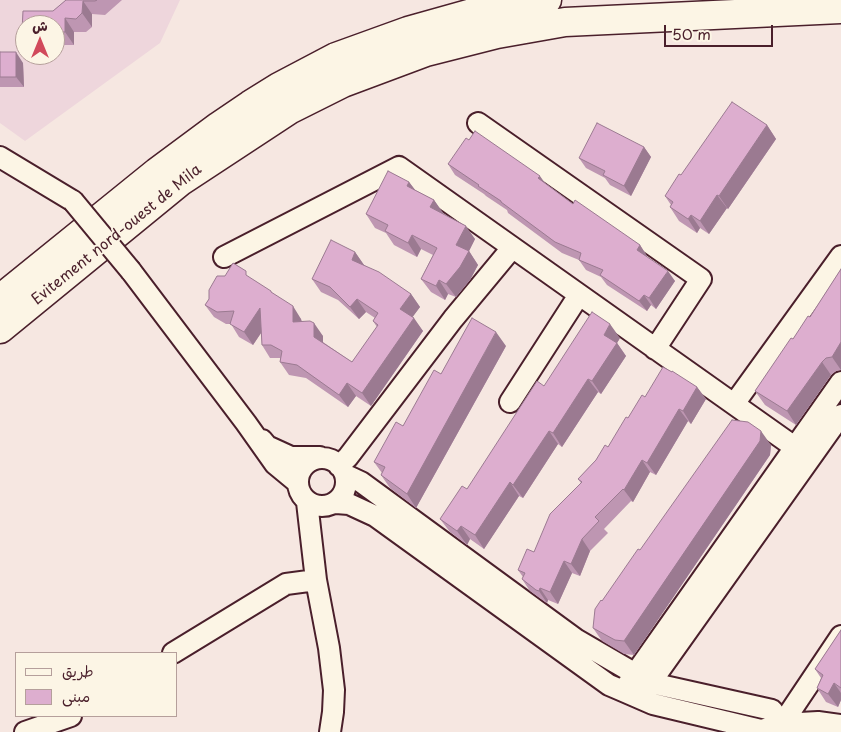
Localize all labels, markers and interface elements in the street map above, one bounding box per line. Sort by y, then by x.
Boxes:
north arrow [15,15,65,65]
text: ش [32,15,48,36]
scale bar [666,15,775,47]
text: 50 m [672,22,711,45]
street label: Evitement nord-ouest de Mila [29,161,205,309]
legend [15,652,178,717]
text: طريق [62,659,94,682]
text: مبنى [62,684,90,707]

